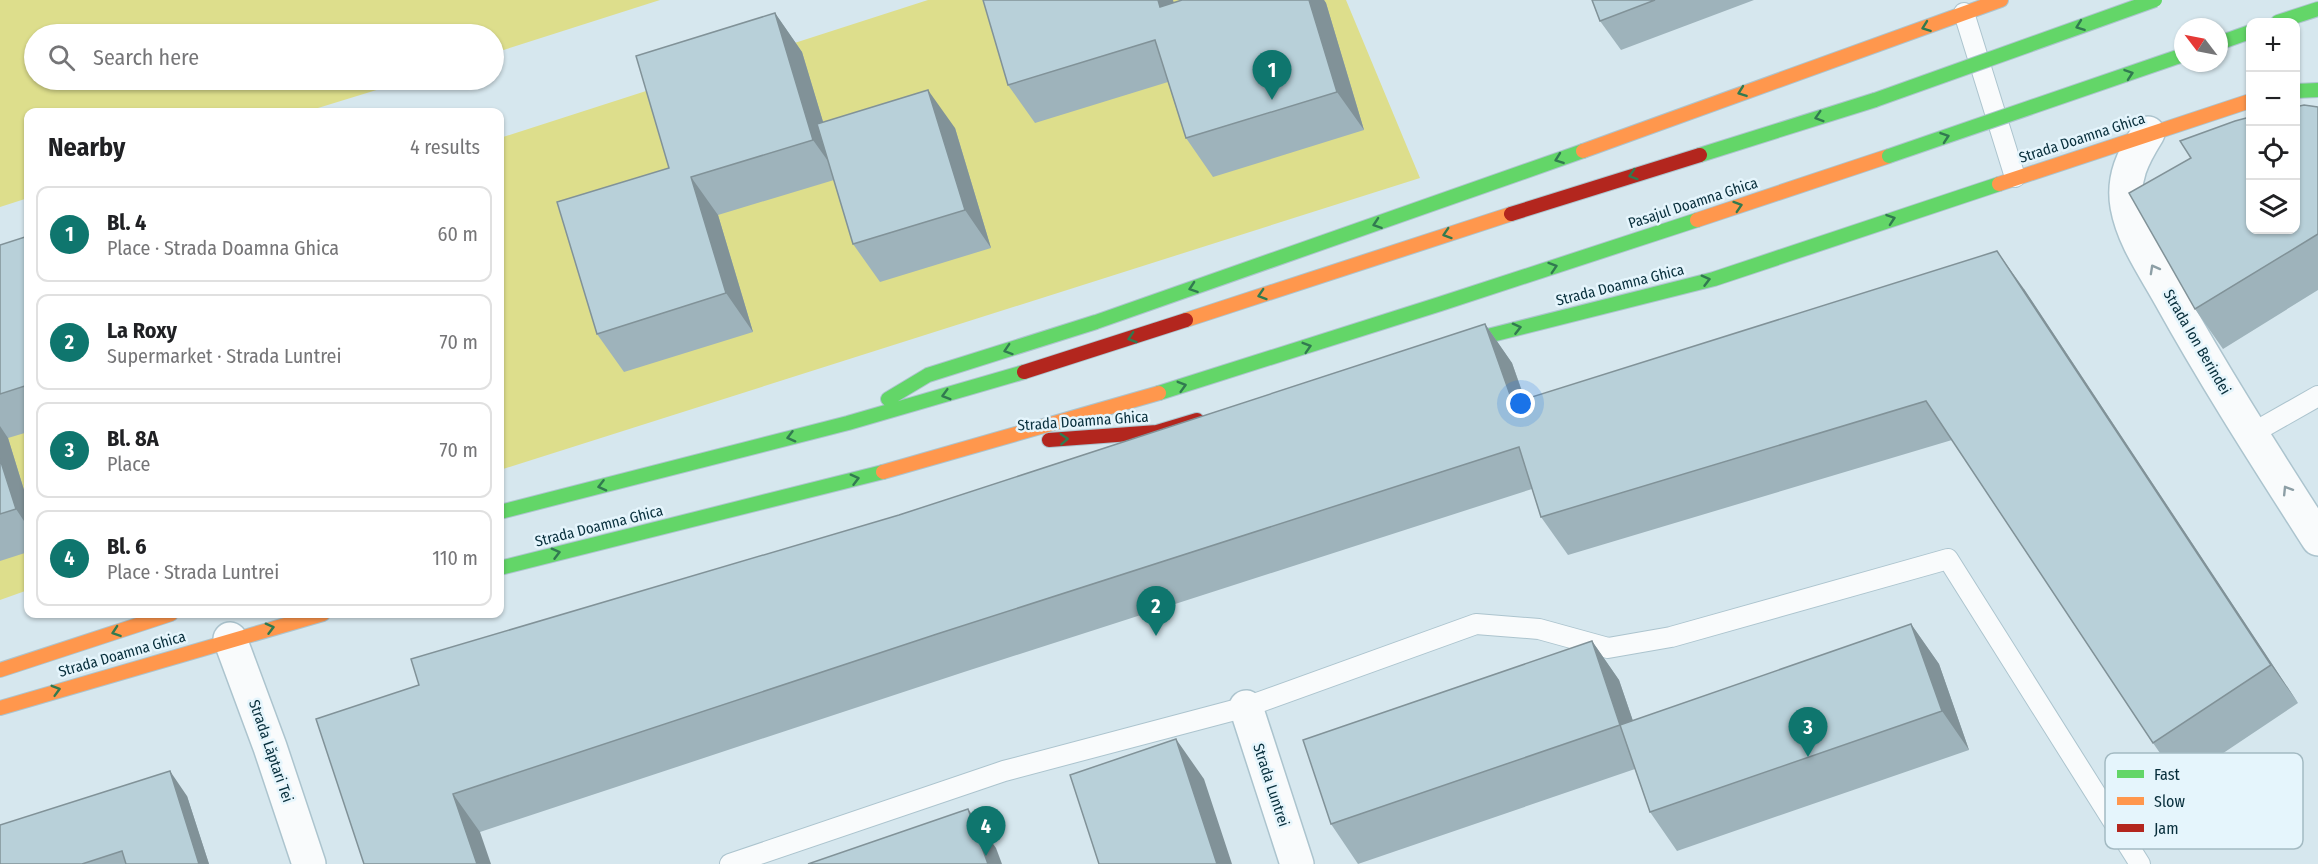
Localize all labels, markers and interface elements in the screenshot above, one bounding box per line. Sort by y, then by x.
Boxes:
north arrow [2174,18,2228,72]
map controls [2246,18,2300,234]
button: + [2246,18,2300,72]
one-way arrow [1921,19,1932,32]
one-way arrow [2075,19,2086,32]
search box [24,24,504,90]
icon: search [45,41,78,74]
text: Search here [93,44,199,71]
pin: 1 [1252,51,1292,100]
one-way arrow [2123,68,2134,81]
button: − [2246,72,2300,126]
one-way arrow [1738,85,1748,98]
street label: Strada Doamna Ghica [2017,109,2147,167]
one-way arrow [1814,110,1825,122]
button: locate [2246,126,2300,180]
one-way arrow [1939,131,1950,144]
text: Nearby [48,132,125,163]
text: 4 results [410,135,480,159]
one-way arrow [1554,151,1565,164]
one-way arrow [1628,168,1639,180]
street label: Pasajul Doamna Ghica [1626,174,1760,232]
button: layers [2246,180,2300,234]
one-way arrow [1732,200,1743,213]
text: Bl. 4 [107,209,146,236]
one-way arrow [1885,214,1896,226]
one-way arrow [1372,216,1383,229]
text: 1 [65,222,74,246]
text: 60 m [438,222,478,246]
one-way arrow [1442,227,1453,239]
text: Place · Strada Doamna Ghica [107,236,339,260]
street label: Strada Doamna Ghica [1554,260,1686,310]
one-way arrow [1547,262,1557,274]
one-way arrow [2150,265,2161,275]
one-way arrow [1701,275,1711,288]
one-way arrow [1188,281,1199,293]
street label: Strada Ion Berindei [2160,286,2234,398]
one-way arrow [1257,288,1268,301]
text: La Roxy [107,317,177,344]
one-way arrow [1511,323,1522,335]
text: 2 [65,330,74,354]
text: 70 m [440,330,478,354]
one-way arrow [1127,331,1138,343]
one-way arrow [1301,342,1312,354]
one-way arrow [1003,343,1014,355]
text: Supermarket · Strada Luntrei [107,344,342,368]
one-way arrow [1176,381,1187,393]
one-way arrow [941,388,952,400]
your location [1506,389,1535,418]
street label: Strada Doamna Ghica [1017,407,1149,435]
text: Bl. 8A [107,425,159,452]
one-way arrow [786,430,796,443]
one-way arrow [1060,432,1069,445]
text: 3 [65,438,74,462]
text: 70 m [440,438,478,462]
text: Place [107,452,150,476]
one-way arrow [850,473,860,486]
one-way arrow [597,479,607,492]
one-way arrow [2282,486,2294,496]
street label: Strada Doamna Ghica [533,501,665,551]
text: Bl. 6 [107,533,147,560]
text: 4 [64,546,75,570]
text: 110 m [432,546,478,570]
one-way arrow [550,548,561,560]
text: Place · Strada Luntrei [107,560,279,584]
pin: 2 [1136,586,1176,636]
one-way arrow [264,623,275,635]
one-way arrow [111,625,122,638]
street label: Strada Doamna Ghica [56,627,188,681]
one-way arrow [50,685,61,697]
street label: Strada Lăptari Tei [245,697,297,805]
pin: 3 [1788,708,1828,757]
street label: Strada Luntrei [1249,741,1293,829]
legend [2105,753,2303,849]
text: Fast [2154,765,2181,784]
text: Slow [2154,792,2185,811]
pin: 4 [966,806,1006,856]
text: Jam [2154,819,2179,838]

